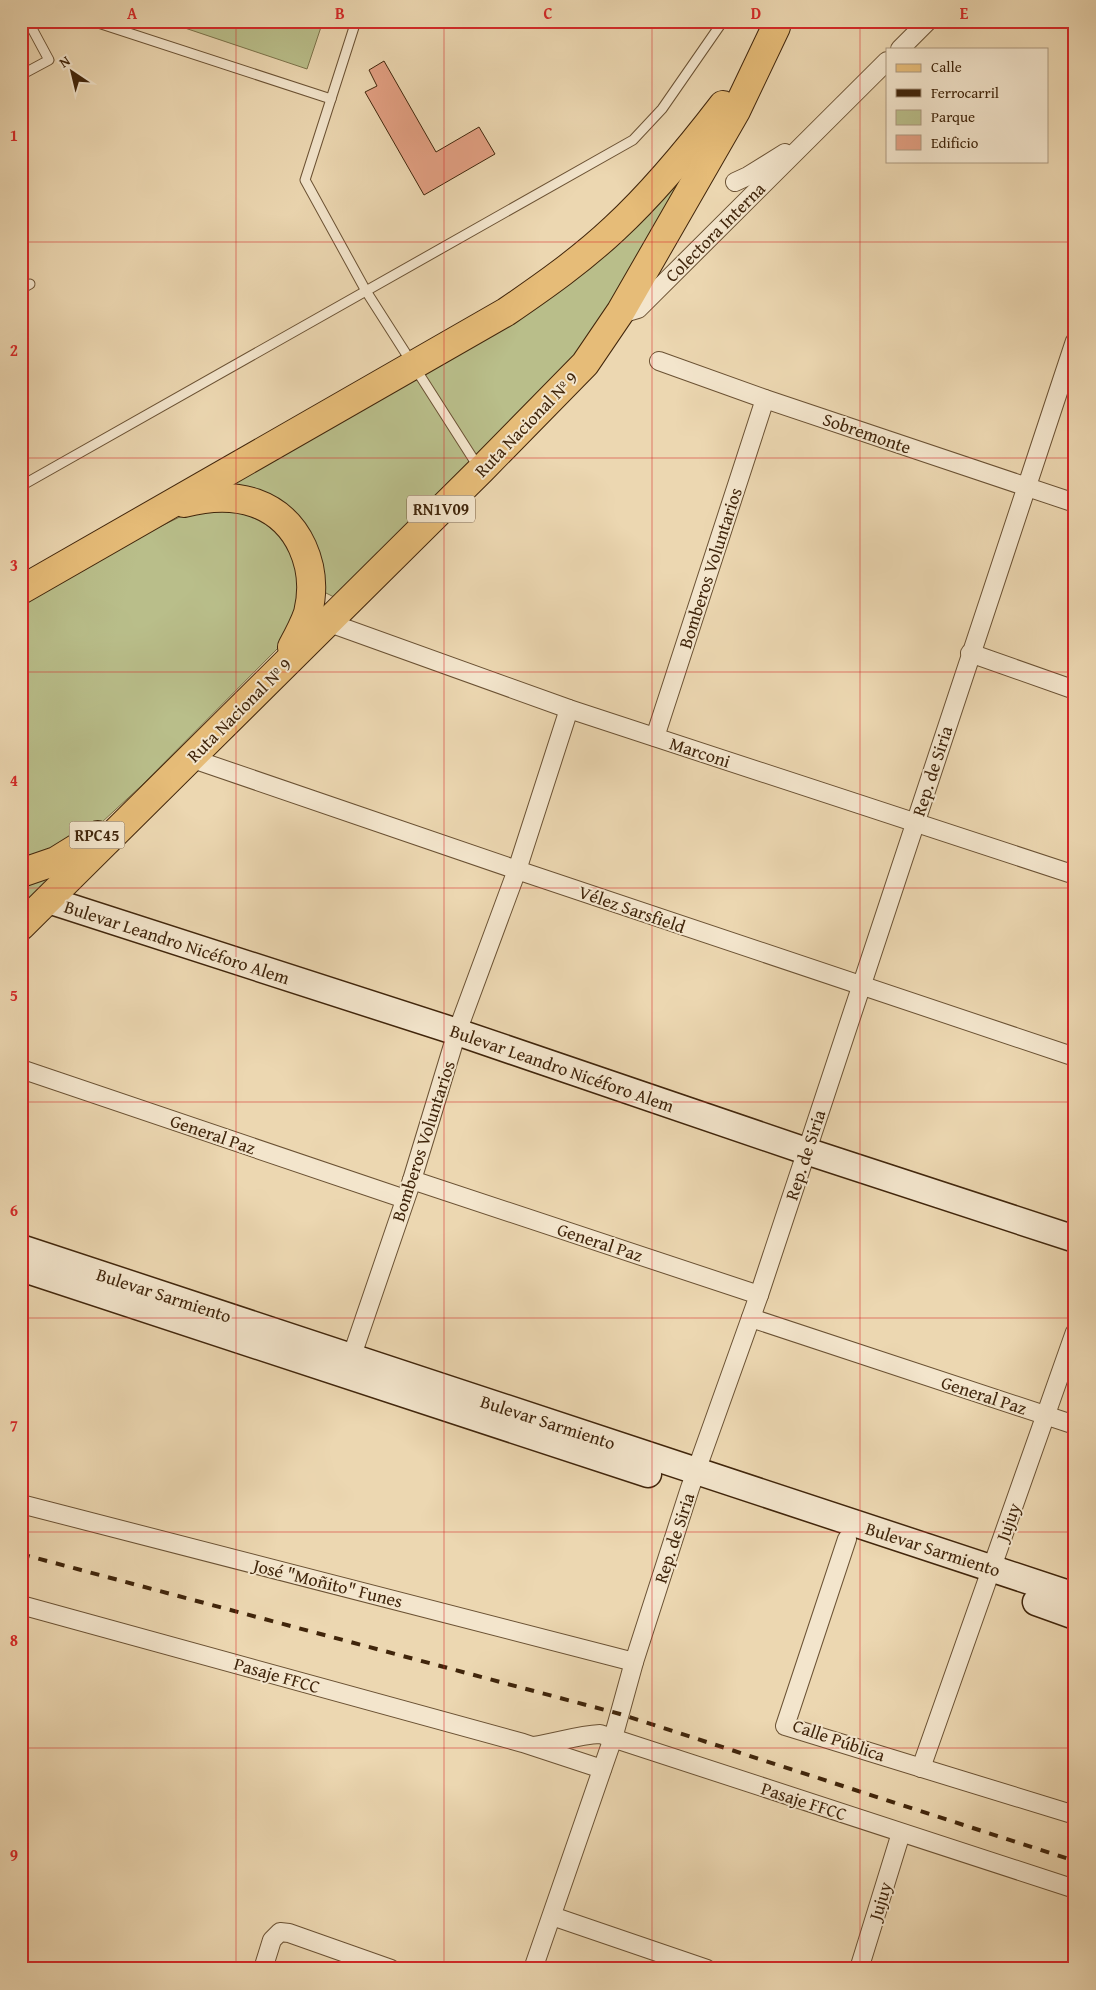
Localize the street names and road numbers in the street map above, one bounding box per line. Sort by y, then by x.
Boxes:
street label: Colectora Interna [659,175,772,288]
street label: Ruta Nacional Nº 9 [468,365,584,483]
street label: Sobremonte [819,405,915,461]
street label: Bomberos Voluntarios [671,484,749,652]
road number: RN1V09 [407,496,475,522]
street label: Ruta Nacional Nº 9 [180,651,298,769]
street label: Rep. de Siria [905,722,959,820]
street label: Marconi [666,729,734,775]
road number: RPC45 [70,822,124,848]
street label: Vélez Sarsfield [575,878,689,940]
street label: Bulevar Leandro Nicéforo Alem [61,893,293,991]
street label: Bulevar Leandro Nicéforo Alem [446,1017,678,1119]
street label: Bomberos Voluntarios [384,1057,462,1225]
street label: Rep. de Siria [778,1106,832,1204]
street label: General Paz [167,1107,259,1161]
street label: General Paz [554,1215,646,1269]
street label: Bulevar Sarmiento [93,1260,235,1330]
street label: General Paz [938,1368,1030,1422]
street label: Bulevar Sarmiento [477,1387,619,1457]
street label: Rep. de Siria [647,1489,701,1587]
street label: Jujuy [988,1499,1027,1547]
street label: Bulevar Sarmiento [862,1514,1004,1584]
street label: José "Moñito" Funes [249,1551,406,1615]
street label: Pasaje FFCC [231,1650,323,1700]
street label: Calle Pública [789,1712,889,1769]
street label: Pasaje FFCC [758,1775,850,1828]
street label: Jujuy [861,1878,899,1925]

